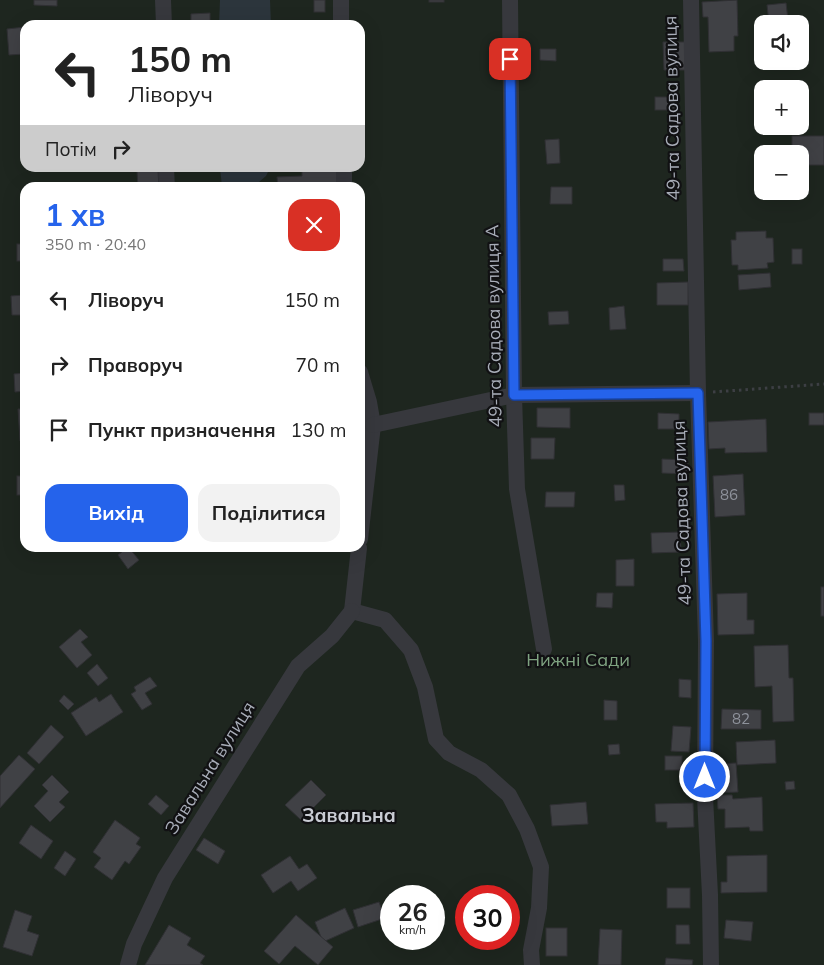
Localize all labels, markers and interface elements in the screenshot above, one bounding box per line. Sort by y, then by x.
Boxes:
street label: 49-та Садова вулиця [658,15,685,201]
map controls [754,15,809,200]
button: sound [754,15,809,70]
text: 150 m [128,37,232,81]
pin [489,38,531,80]
icon: left [45,40,110,105]
icon: arrive [496,45,524,73]
text: Ліворуч [128,80,213,108]
button: + [754,80,809,135]
icon: right [107,135,135,163]
text: Потім [45,137,97,161]
button: − [754,145,809,200]
text: 1 хв [45,196,105,234]
button: close [288,199,340,251]
street label: 49-та Садова вулиця А [480,224,507,428]
text: 350 m · 20:40 [45,234,146,254]
icon: left [45,286,73,314]
text: Ліворуч [88,288,164,312]
text: 150 m [284,288,340,312]
icon: right [45,351,73,379]
text: Праворуч [88,353,183,377]
text: 70 m [296,353,340,377]
icon: arrive [45,416,73,444]
text: Пункт призначення [88,418,276,442]
text: 130 m [291,418,346,442]
street label: 49-та Садова вулиця [667,420,696,606]
button: Вихід [45,484,188,542]
button: Поділитися [198,484,340,542]
house number: 86 [720,485,738,504]
park label: Нижні Сади [526,648,630,671]
street label: Завальна вулиця [160,697,260,838]
house number: 82 [732,709,750,728]
position arrow [678,750,730,802]
district label: Завальна [302,803,396,827]
speed limit sign: 30 [455,885,520,950]
text: 26 [397,896,428,927]
text: km/h [399,922,426,937]

